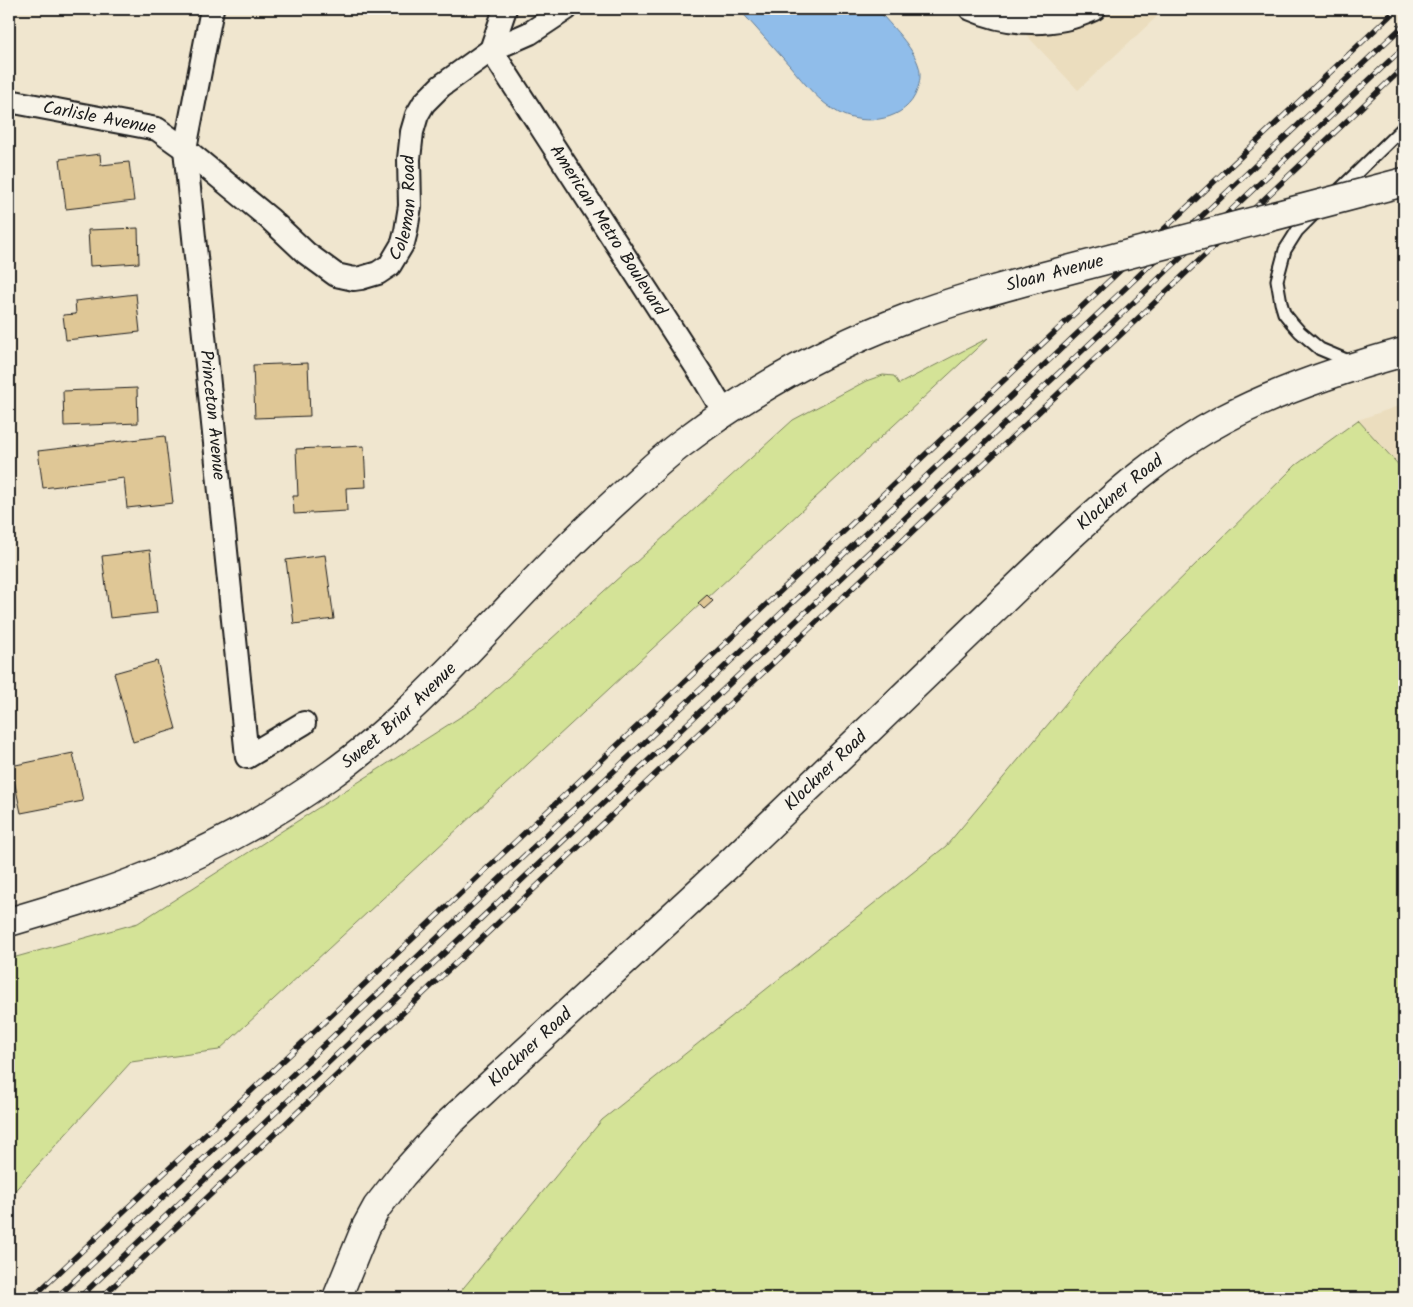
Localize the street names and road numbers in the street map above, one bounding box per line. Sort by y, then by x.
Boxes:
street label: Carlisle Avenue [40,93,158,143]
street label: American Metro Boulevard [542,139,675,323]
street label: Coleman Road [381,154,425,266]
street label: Sloan Avenue [1003,247,1107,301]
street label: Princeton Avenue [191,349,233,482]
street label: Klockner Road [1070,447,1171,538]
street label: Sweet Briar Avenue [335,656,464,777]
street label: Klockner Road [777,723,875,818]
street label: Klockner Road [481,1000,580,1095]

